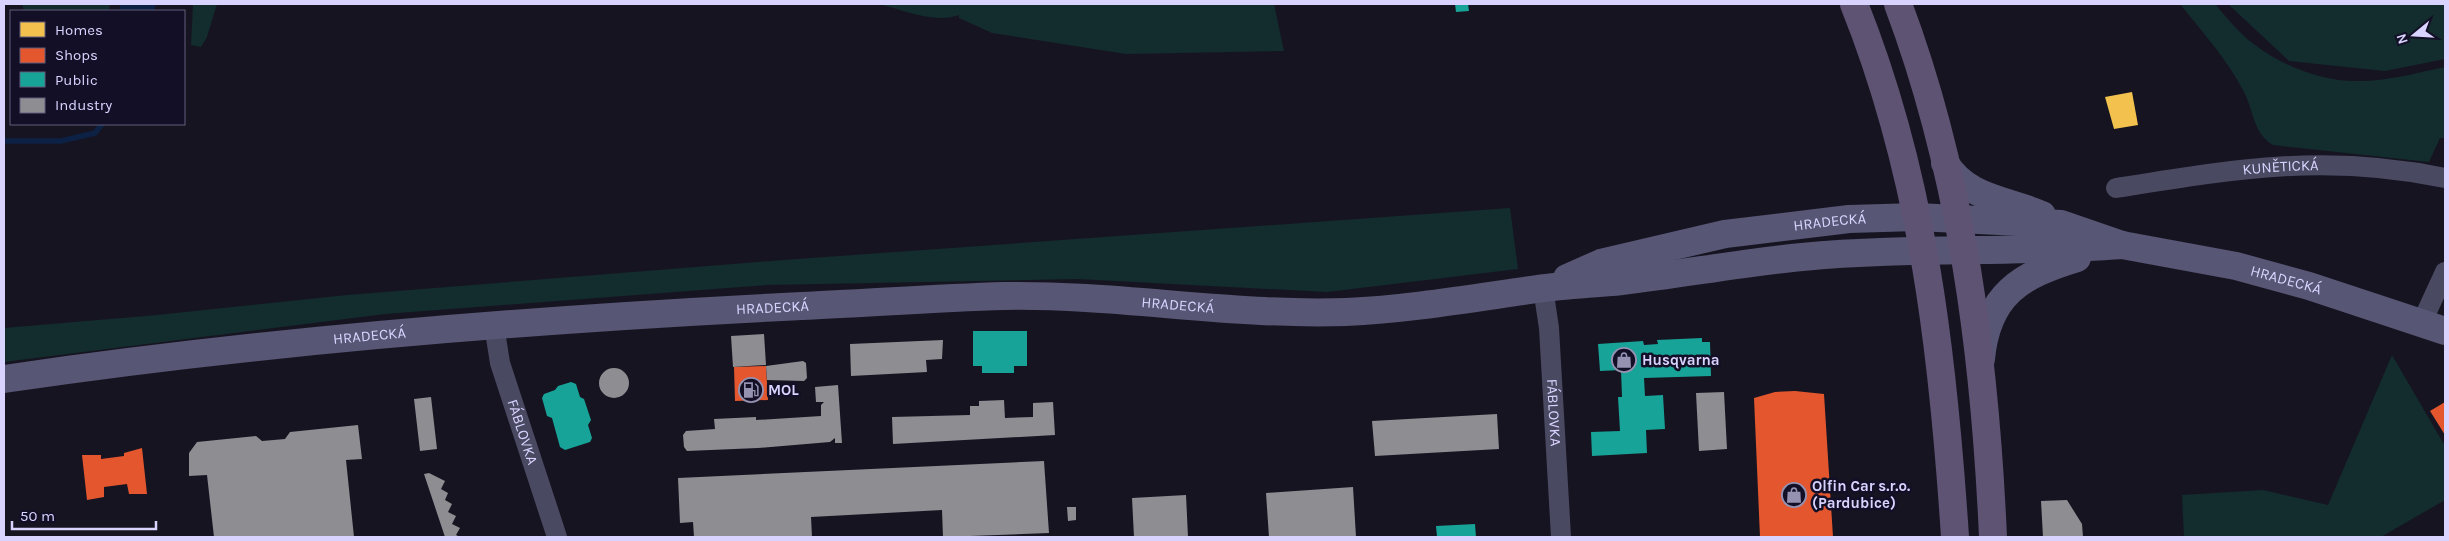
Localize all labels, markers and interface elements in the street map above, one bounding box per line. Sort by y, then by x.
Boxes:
legend [10,10,185,125]
north arrow [2389,10,2439,60]
text: Homes [55,21,103,39]
text: N [2392,31,2412,46]
text: Shops [55,46,98,64]
text: Public [55,71,98,89]
text: Industry [55,96,112,114]
street label: KUNĚTICKÁ [2242,156,2319,179]
street label: HRADECKÁ [1792,209,1867,235]
street label: HRADECKÁ [2248,261,2324,299]
street label: HRADECKÁ [1141,293,1215,317]
street label: HRADECKÁ [735,297,810,318]
street label: HRADECKÁ [332,323,407,348]
shop icon: Husqvarna [1611,347,1637,373]
place label: Husqvarna [1642,351,1720,369]
fuel station icon: MOL [738,377,764,403]
street label: FÁBLOVKA [1543,378,1565,447]
place label: MOL [768,381,799,399]
street label: FÁBLOVKA [503,397,542,467]
place label: Olfin Car s.r.o. (Pardubice) [1812,477,1910,512]
shop icon: Olfin Car s.r.o. (Pardubice) [1781,482,1807,508]
scale bar [12,498,156,530]
text: 50 m [20,507,55,525]

